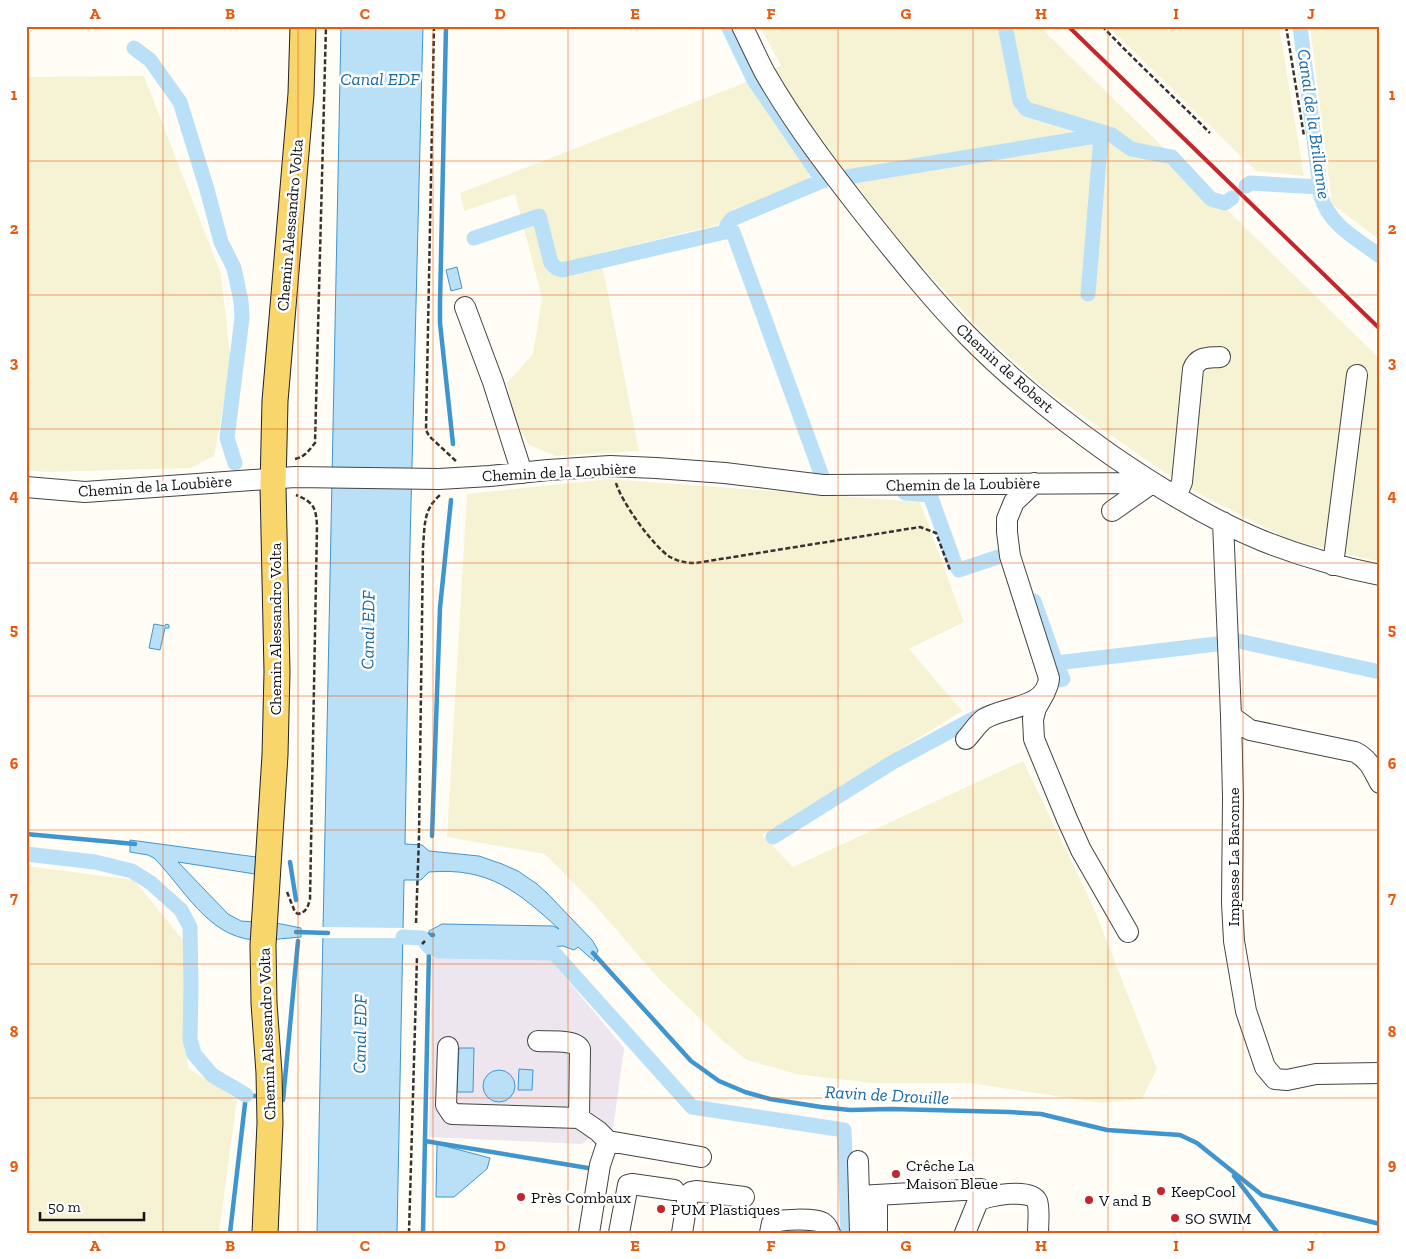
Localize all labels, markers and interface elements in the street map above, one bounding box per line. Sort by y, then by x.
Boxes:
text: A [90,4,101,23]
text: B [225,4,235,23]
text: C [360,4,370,23]
text: D [494,4,506,23]
text: E [630,4,640,23]
text: F [766,4,776,23]
text: G [901,4,912,23]
text: H [1035,4,1047,23]
text: I [1173,4,1179,23]
text: J [1307,4,1315,23]
water label: Canal de la Brillanne [1293,48,1335,201]
water label: Canal EDF [340,68,420,90]
text: 1 [11,85,18,104]
text: 1 [1389,85,1396,104]
street label: Chemin Alessandro Volta [273,138,307,312]
text: 2 [10,219,19,238]
text: 2 [1388,219,1397,238]
street label: Chemin de Robert [952,319,1058,417]
text: 3 [10,353,19,372]
text: 3 [1388,353,1397,372]
street label: Chemin de la Loubière [482,458,636,486]
street label: Chemin de la Loubière [77,471,233,501]
street label: Chemin de la Loubière [886,473,1040,495]
text: 4 [9,486,19,505]
text: 4 [1387,486,1397,505]
street label: Chemin Alessandro Volta [266,542,285,715]
water label: Canal EDF [356,590,380,670]
text: 5 [10,620,18,639]
text: 5 [1388,620,1396,639]
text: 6 [10,754,19,773]
text: 6 [1388,754,1397,773]
street label: Impasse La Baronne [1224,788,1243,926]
text: 7 [10,888,18,907]
text: 7 [1388,888,1396,907]
street label: Chemin Alessandro Volta [254,947,280,1121]
water label: Canal EDF [348,994,372,1074]
text: 8 [10,1022,19,1041]
text: 8 [1388,1022,1397,1041]
water label: Ravin de Drouille [824,1081,950,1109]
text: 9 [10,1155,19,1174]
text: 9 [1388,1155,1397,1174]
place label: Crêche La Maison Bleue [906,1156,998,1193]
marker: Crêche La Maison Bleue [890,1168,902,1180]
place label: KeepCool [1171,1182,1236,1201]
marker: KeepCool [1155,1185,1167,1197]
place label: Près Combaux [531,1188,631,1207]
scale bar [40,1189,144,1221]
marker: Près Combaux [515,1191,527,1203]
place label: V and B [1098,1191,1152,1210]
marker: V and B [1083,1194,1095,1206]
text: 50 m [48,1198,81,1216]
place label: PUM Plastiques [671,1200,780,1219]
marker: PUM Plastiques [655,1203,667,1215]
place label: SO SWIM [1185,1209,1251,1228]
marker: SO SWIM [1169,1212,1181,1224]
text: A [90,1236,101,1255]
text: B [225,1236,235,1255]
text: C [360,1236,370,1255]
text: D [494,1236,506,1255]
text: E [630,1236,640,1255]
text: F [766,1236,776,1255]
text: G [901,1236,912,1255]
text: H [1035,1236,1047,1255]
text: I [1173,1236,1179,1255]
text: J [1307,1236,1315,1255]

